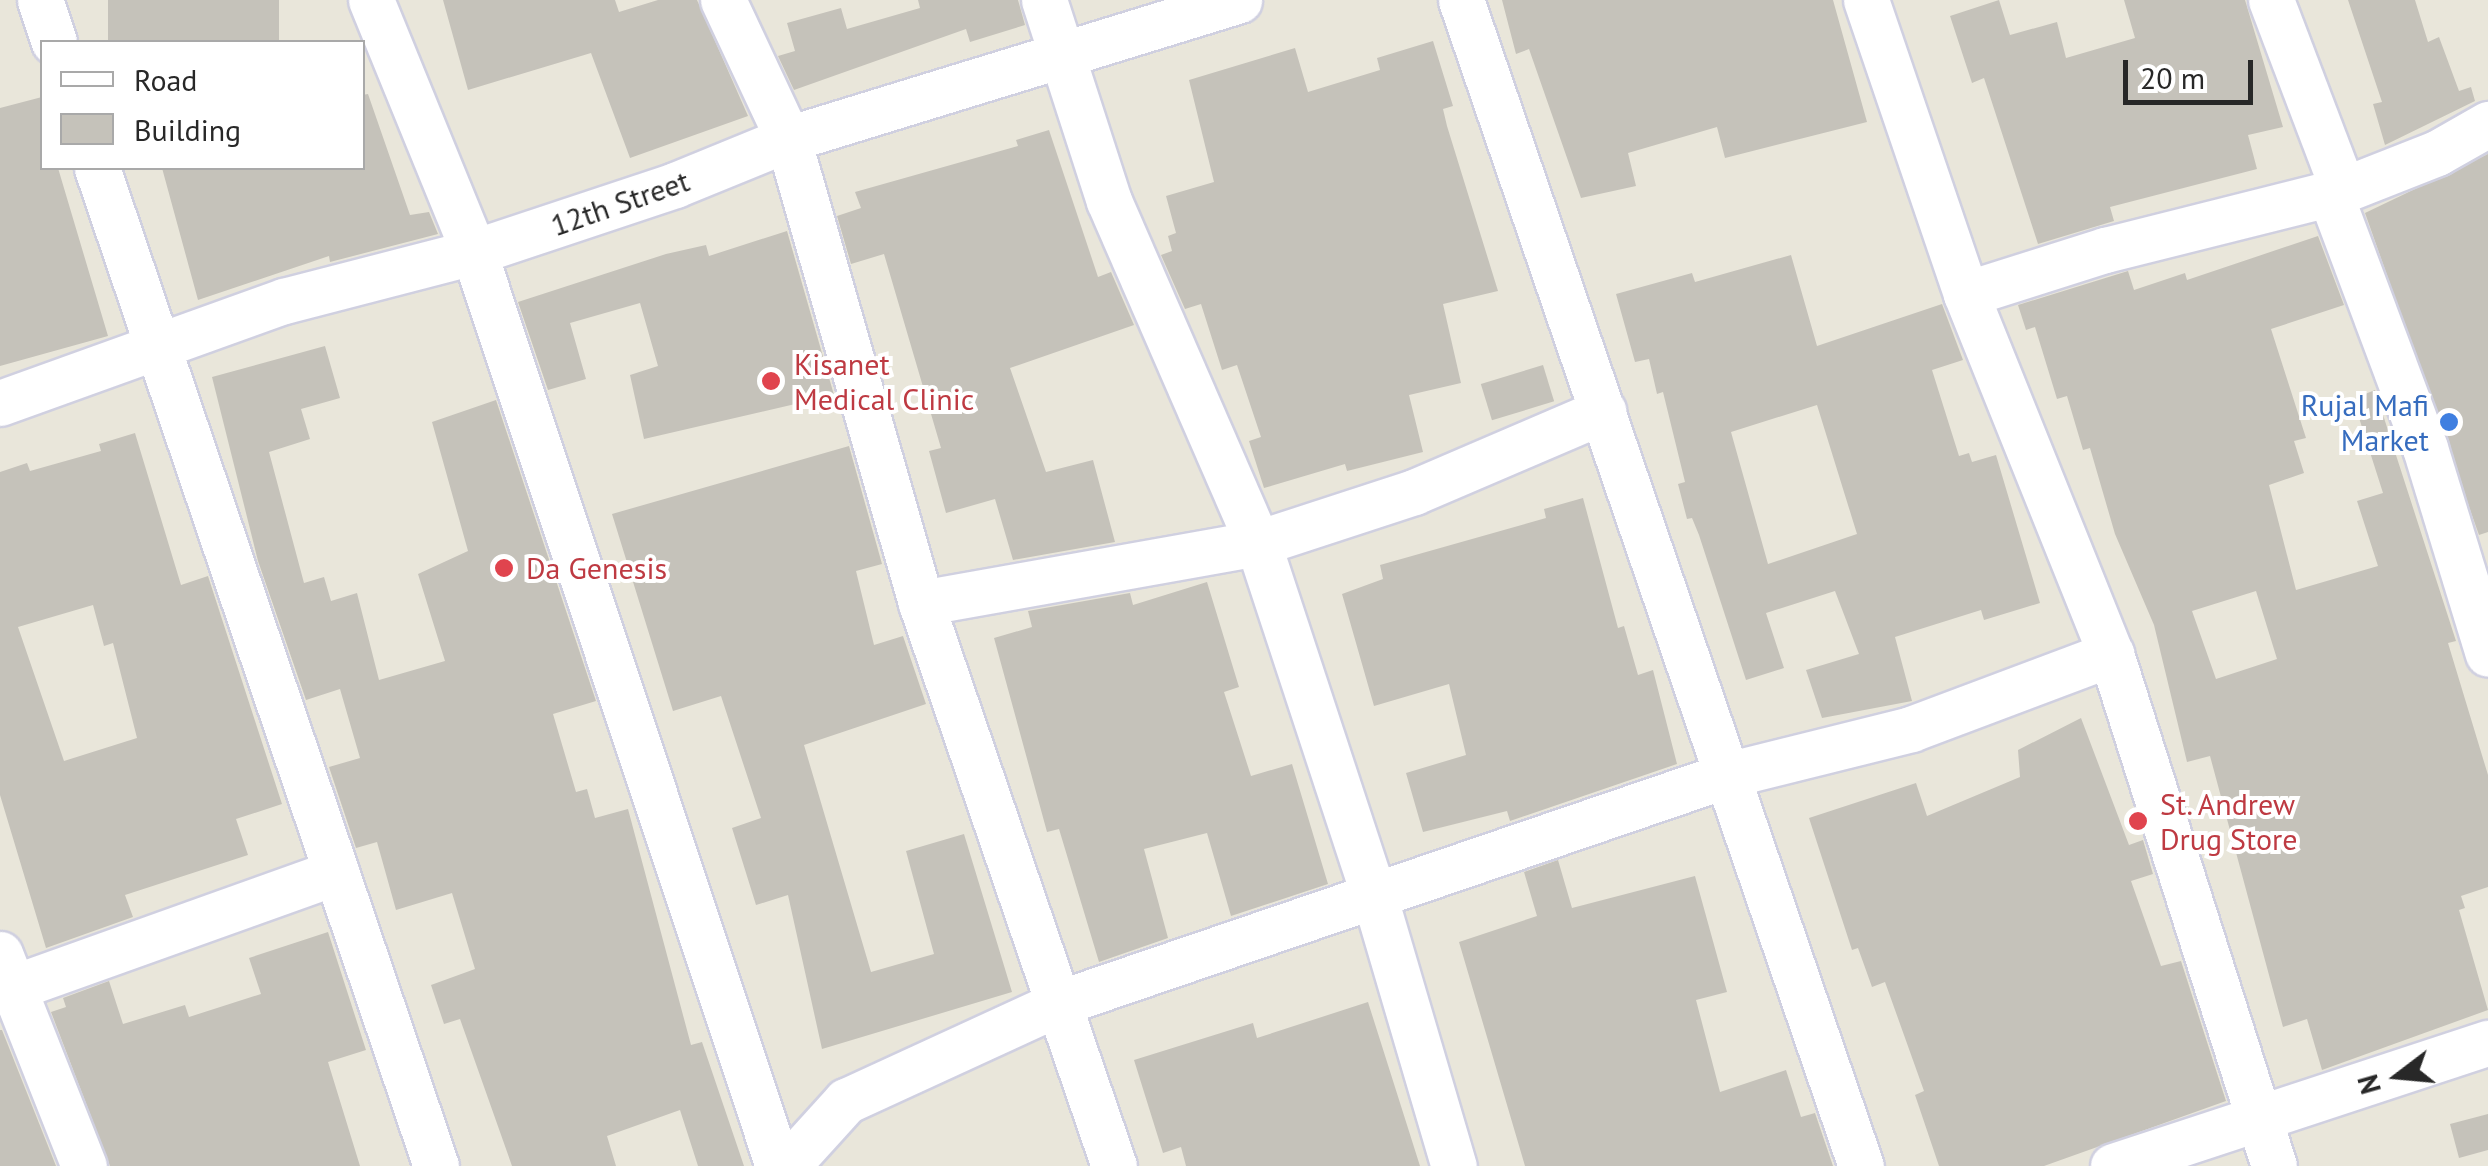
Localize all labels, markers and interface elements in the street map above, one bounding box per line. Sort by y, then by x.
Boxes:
legend [40,40,365,170]
scale bar [2128,40,2258,102]
text: 20 m [2140,58,2205,97]
text: Road [134,60,198,99]
text: Building [134,110,241,149]
street label: 12th Street [546,163,694,243]
place label: Kisanet Medical Clinic [794,346,974,416]
marker: Kisanet Medical Clinic [758,368,784,394]
place label: Rujal Mafi Market [2301,387,2429,458]
marker: Rujal Mafi Market [2438,411,2460,433]
place label: Da Genesis [526,550,667,586]
marker: Da Genesis [491,555,517,581]
place label: St. Andrew Drug Store [2160,786,2298,856]
marker: St. Andrew Drug Store [2125,808,2151,834]
north arrow [2348,1026,2448,1126]
text: N [2348,1070,2389,1098]

